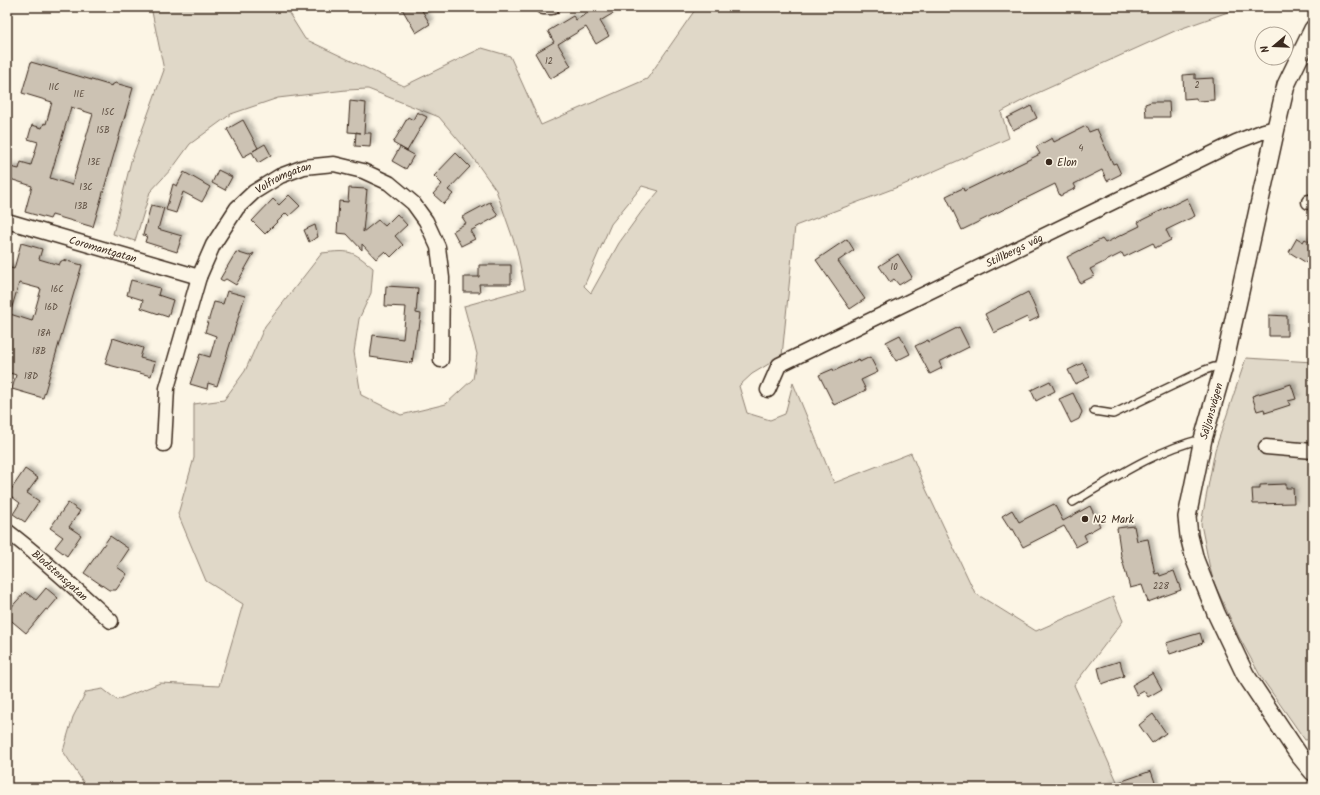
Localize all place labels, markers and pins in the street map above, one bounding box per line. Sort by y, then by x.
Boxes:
place label: Elon [1057,154,1077,172]
marker: Elon [1044,157,1054,167]
place label: N2 Mark [1093,511,1135,529]
marker: N2 Mark [1080,514,1090,524]

